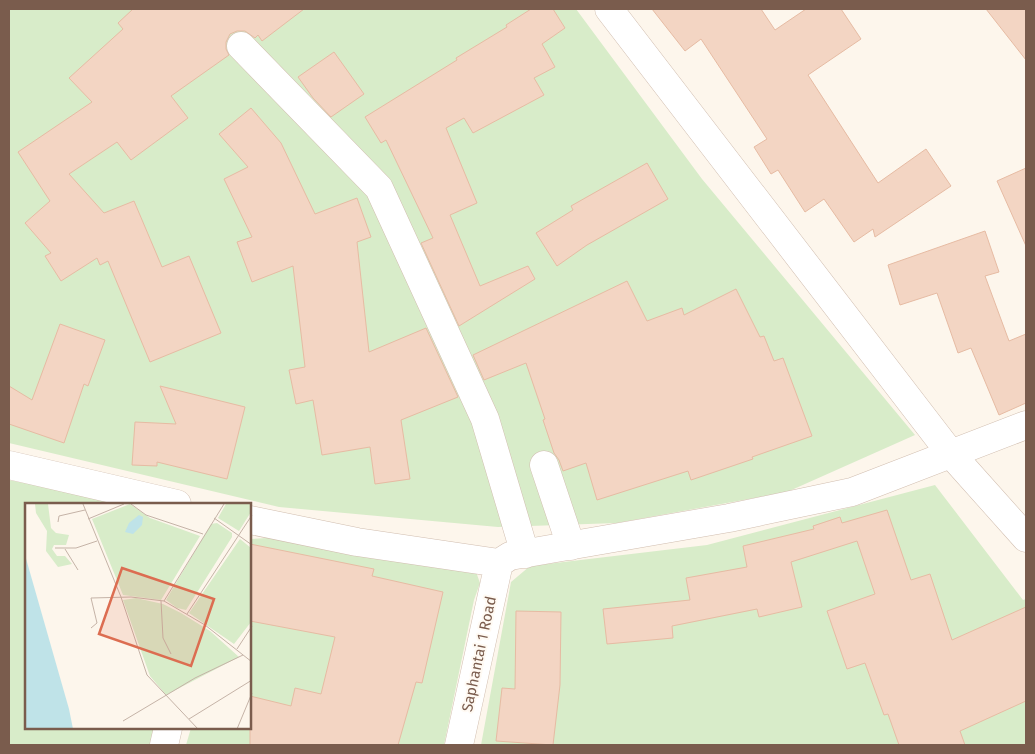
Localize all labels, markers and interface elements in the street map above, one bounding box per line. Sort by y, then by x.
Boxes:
inset map [25,503,251,729]
street label: Saphantai 1 Road [458,595,500,713]

